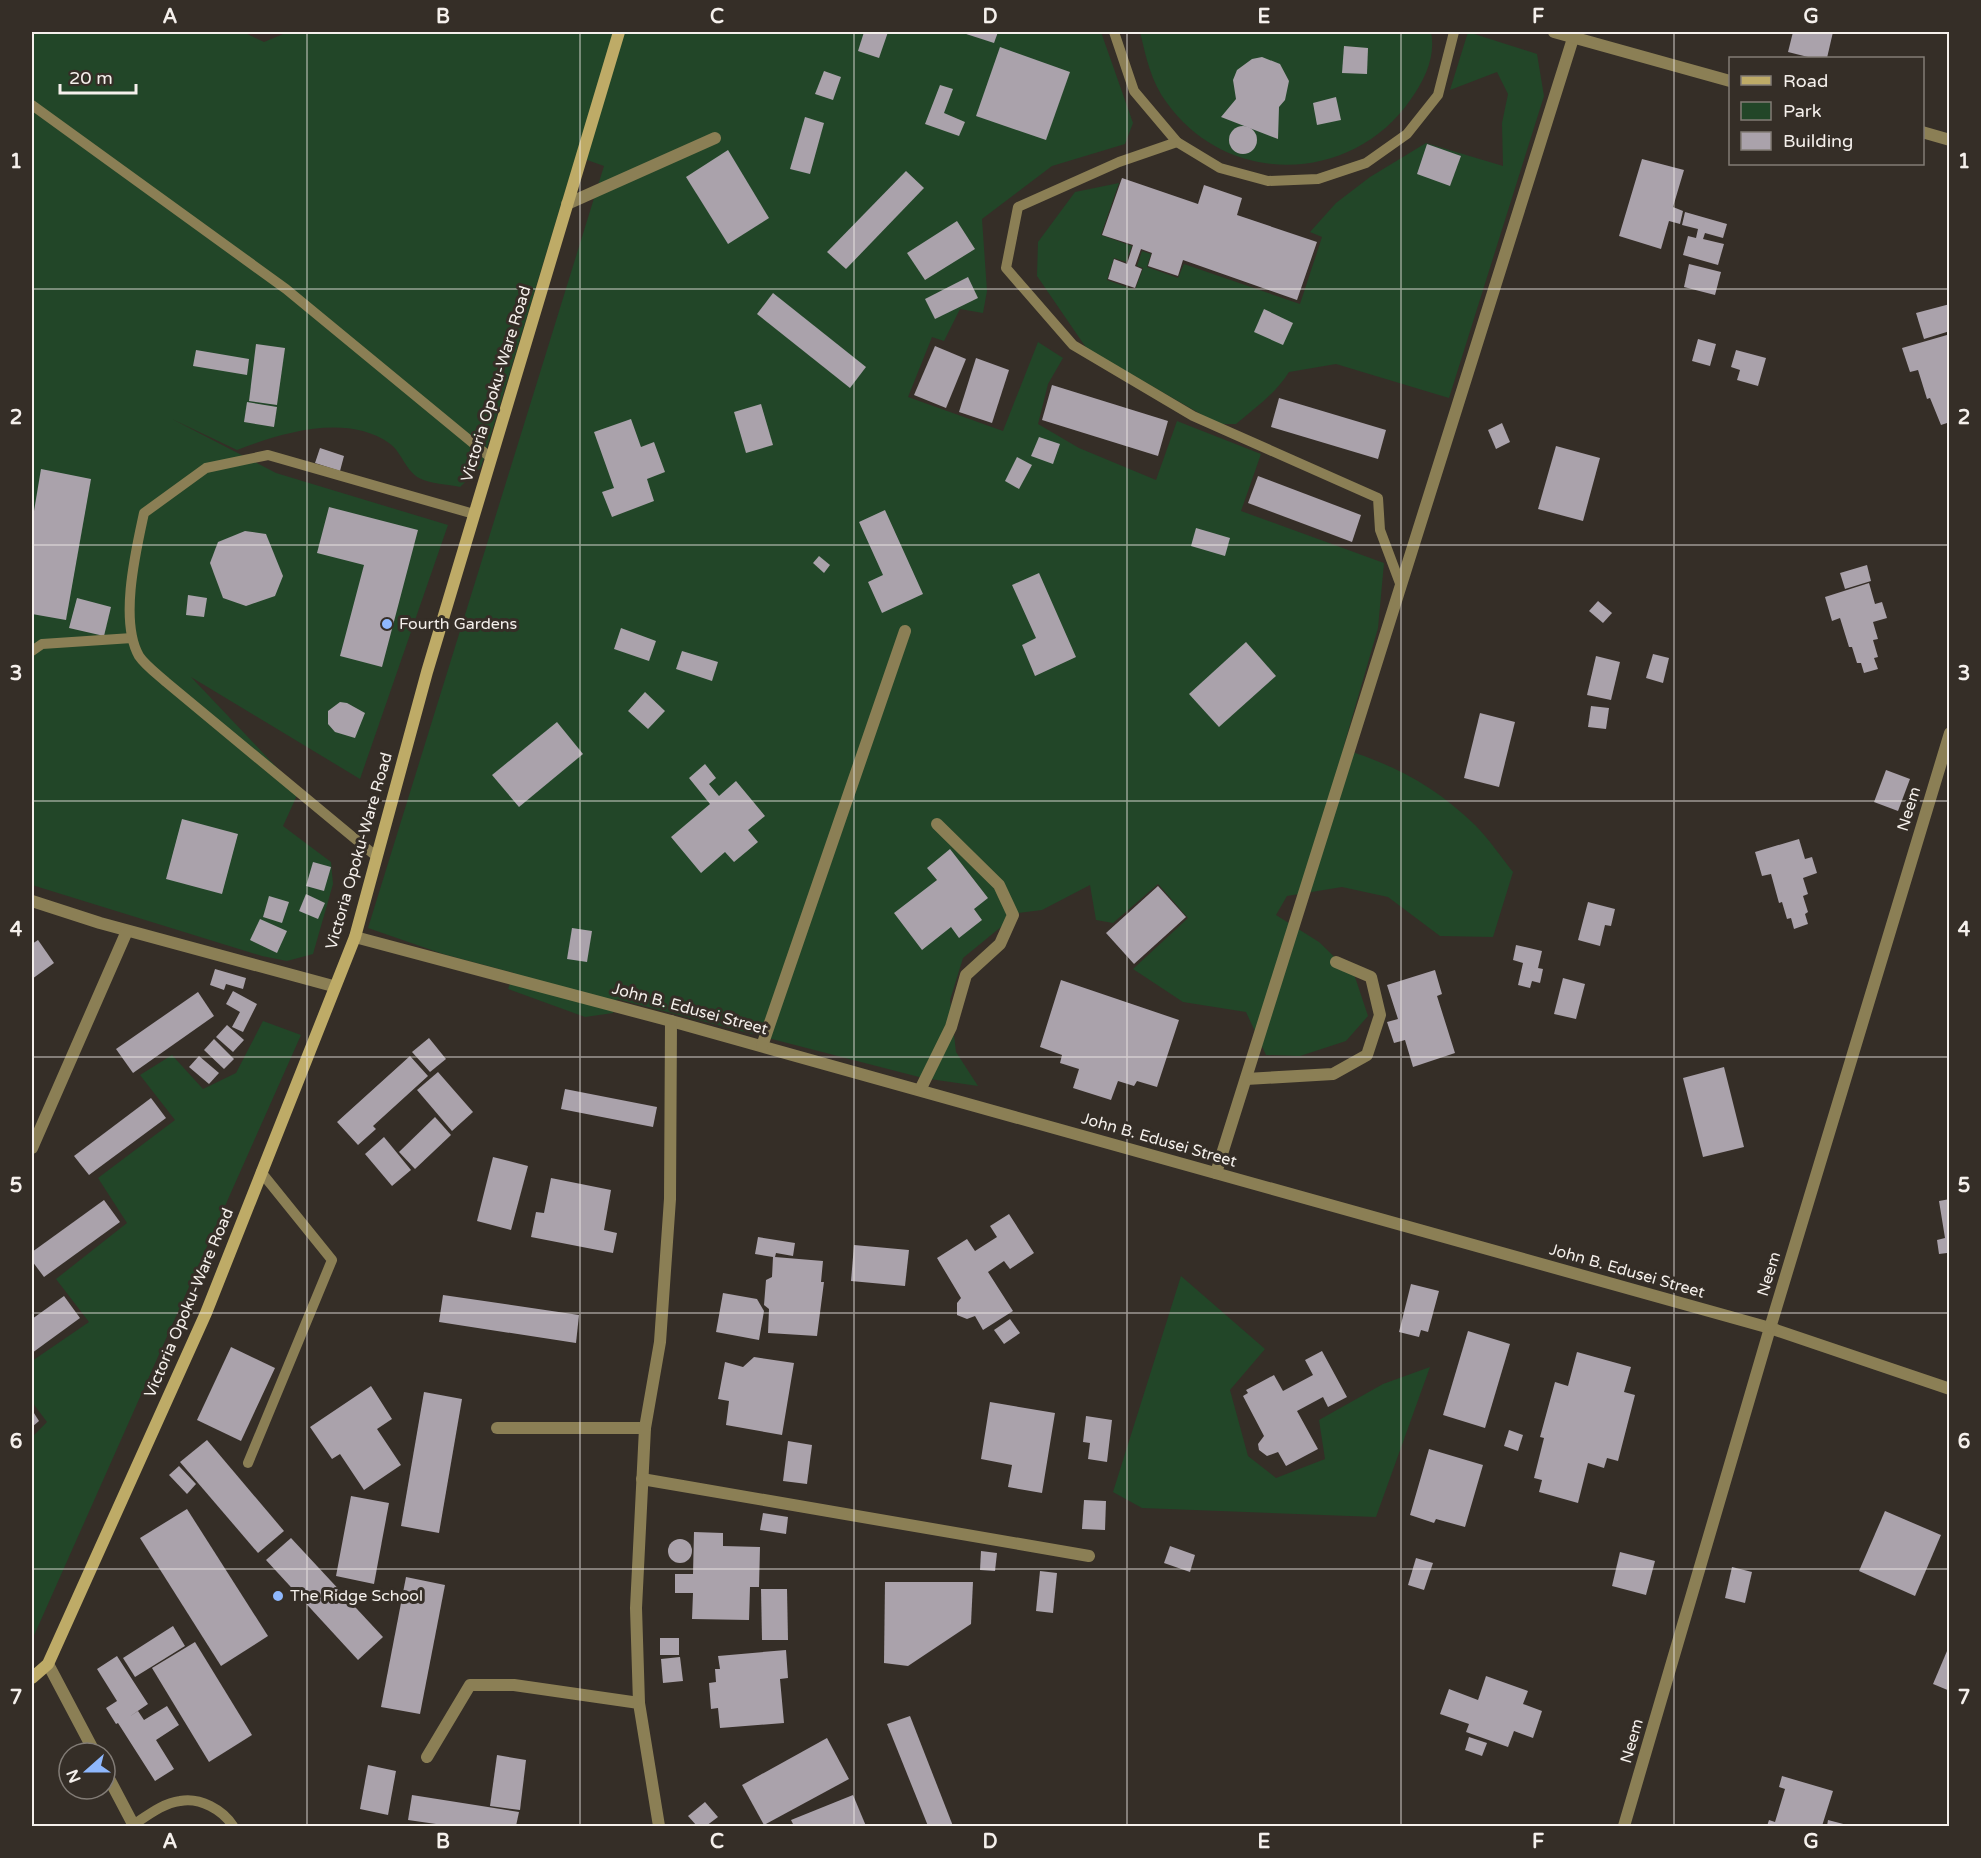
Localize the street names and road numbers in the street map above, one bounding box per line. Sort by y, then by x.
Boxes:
street label: Victoria Opoku-Ware Road [457,284,535,484]
street label: Victoria Opoku-Ware Road [321,750,397,952]
street label: Neem [1893,784,1925,834]
street label: John B. Edusei Street [610,979,770,1039]
street label: John B. Edusei Street [1079,1108,1239,1172]
street label: Victoria Opoku-Ware Road [140,1205,238,1401]
street label: John B. Edusei Street [1547,1239,1707,1303]
street label: Neem [1753,1249,1785,1299]
street label: Neem [1616,1716,1648,1766]

